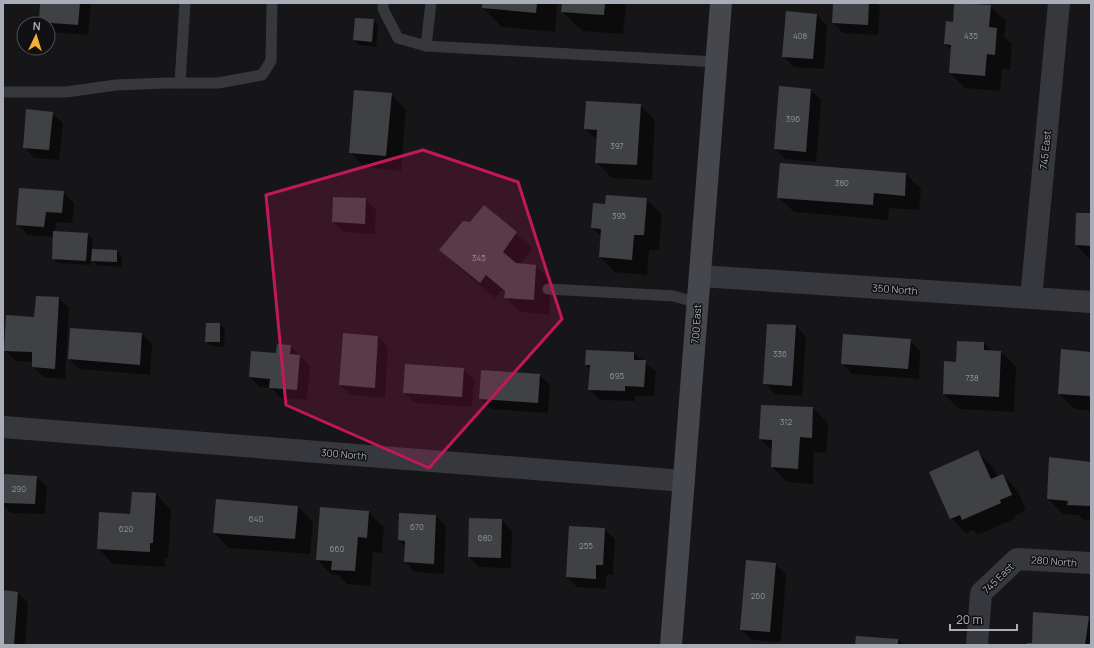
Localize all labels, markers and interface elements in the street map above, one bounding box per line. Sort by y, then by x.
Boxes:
north arrow [16,16,56,56]
text: N [32,18,41,33]
house number: 408 [793,30,807,41]
house number: 435 [964,30,978,41]
house number: 396 [786,113,800,124]
street label: 745 East [1036,130,1054,170]
house number: 397 [610,140,624,151]
house number: 380 [835,177,849,188]
house number: 395 [612,210,626,221]
house number: 345 [472,252,486,263]
street label: 350 North [872,280,918,298]
street label: 700 East [688,304,704,344]
house number: 336 [773,348,787,359]
house number: 695 [610,370,625,381]
house number: 738 [965,372,979,383]
house number: 312 [780,416,792,427]
street label: 300 North [320,445,368,463]
house number: 290 [12,483,26,494]
house number: 640 [249,513,263,524]
house number: 670 [410,521,424,532]
house number: 620 [119,523,133,534]
house number: 680 [478,532,492,543]
house number: 255 [579,540,593,551]
house number: 660 [330,543,345,554]
street label: 280 North [1031,552,1077,570]
street label: 745 East [979,559,1017,597]
house number: 260 [751,590,765,601]
scale bar [950,606,1017,632]
text: 20 m [956,611,983,628]

